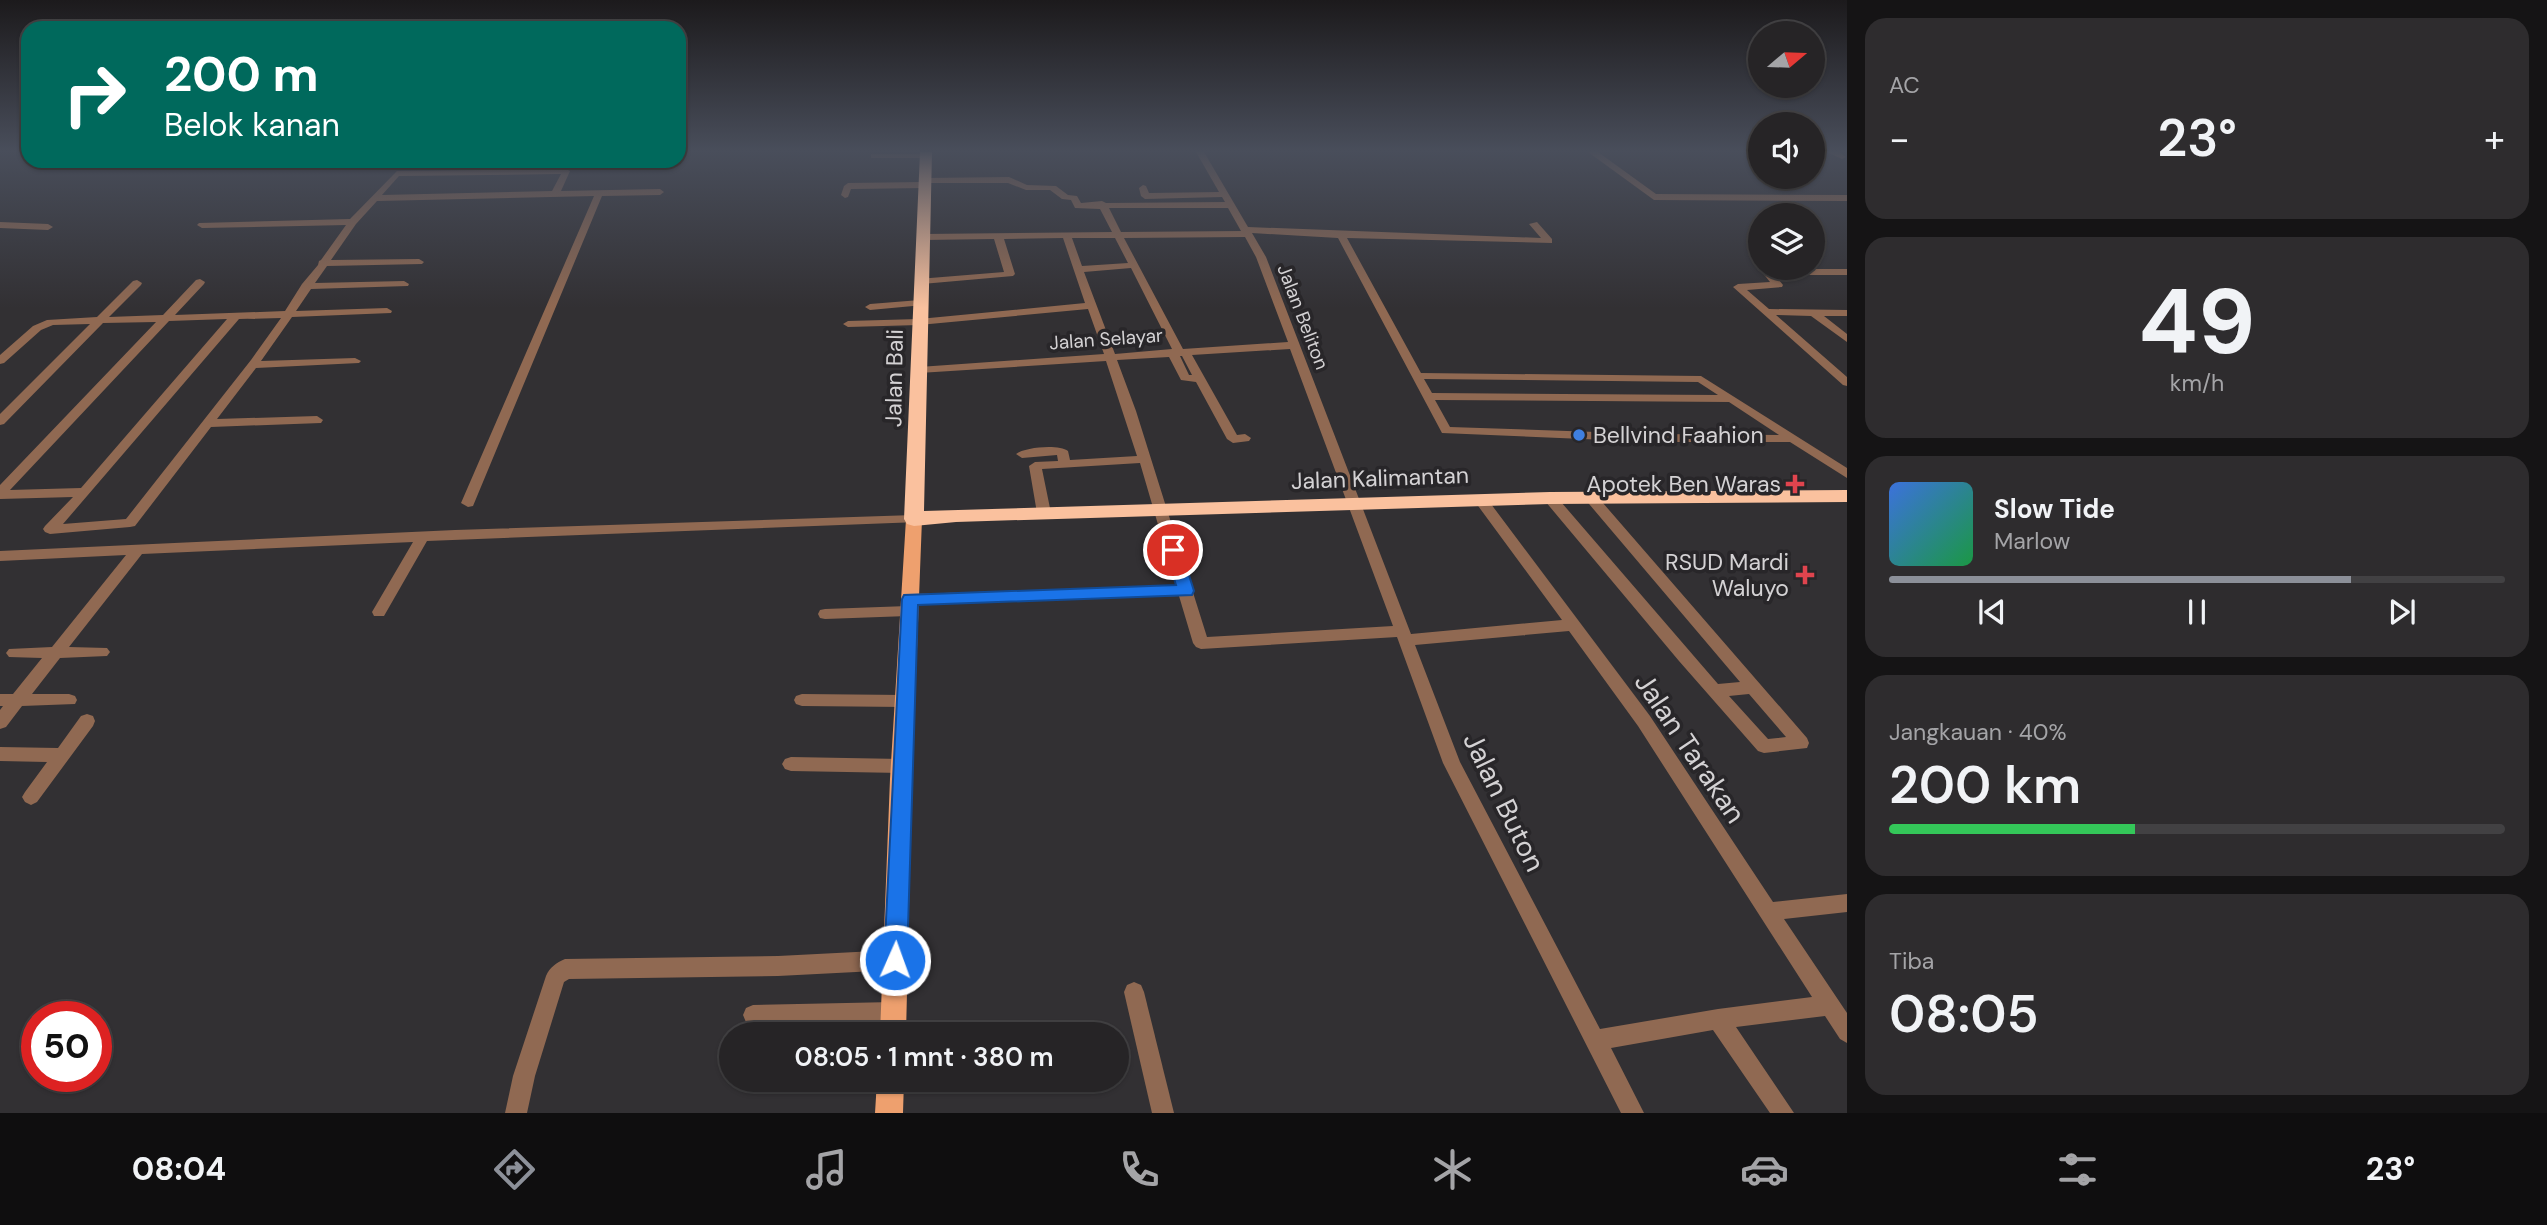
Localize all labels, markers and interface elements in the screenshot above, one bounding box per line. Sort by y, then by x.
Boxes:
north arrow [1748,21,1825,98]
map controls [1748,21,1825,280]
text: 200 m [164,42,319,106]
icon: right [49,49,140,140]
text: AC [1889,70,1920,100]
text: Belok kanan [164,104,340,146]
text: 23° [2157,104,2237,172]
button: sound [1748,112,1825,189]
text: − [1889,114,1910,164]
text: + [2484,114,2505,164]
button: layers [1748,203,1825,280]
street label: Jalan Beliton [1271,261,1335,373]
text: 49 [2139,263,2255,381]
street label: Jalan Selayar [1048,323,1164,355]
street label: Jalan Bali [878,329,910,427]
text: km/h [2170,368,2224,398]
place label: Bellvind Faahion [1593,420,1764,450]
marker: Bellvind Faahion [1571,427,1587,443]
street label: Jalan Kalimantan [1291,460,1469,496]
place label: Apotek Ben Waras [1586,469,1781,499]
marker: Apotek Ben Waras [1787,476,1803,492]
text: Slow Tide [1994,492,2115,526]
pin [1143,520,1203,580]
text: Marlow [1994,526,2070,556]
icon: arrive [1154,531,1192,569]
place label: RSUD Mardi Waluyo [1665,547,1789,603]
marker: RSUD Mardi Waluyo [1795,565,1815,585]
icon: previous [1973,593,2011,631]
icon: pause [2178,593,2216,631]
icon: next [2383,593,2421,631]
street label: Jalan Tarakan [1626,666,1754,830]
text: Jangkauan · 40% [1889,717,2067,747]
street label: Jalan Buton [1454,726,1554,878]
text: 200 km [1889,751,2081,819]
position arrow [858,923,932,997]
text: Tiba [1889,946,1934,976]
text: 08:05 [1889,980,2039,1048]
speed limit sign: 50 [21,1001,112,1092]
text: 08:05 · 1 mnt · 380 m [795,1040,1054,1074]
icon: directions [490,1145,539,1194]
icon: music [802,1145,851,1194]
icon: phone [1115,1145,1164,1194]
icon: climate [1428,1145,1477,1194]
icon: car [1740,1145,1789,1194]
icon: filters [2053,1145,2102,1194]
text: 08:04 [132,1148,226,1190]
text: 23° [2366,1148,2415,1190]

